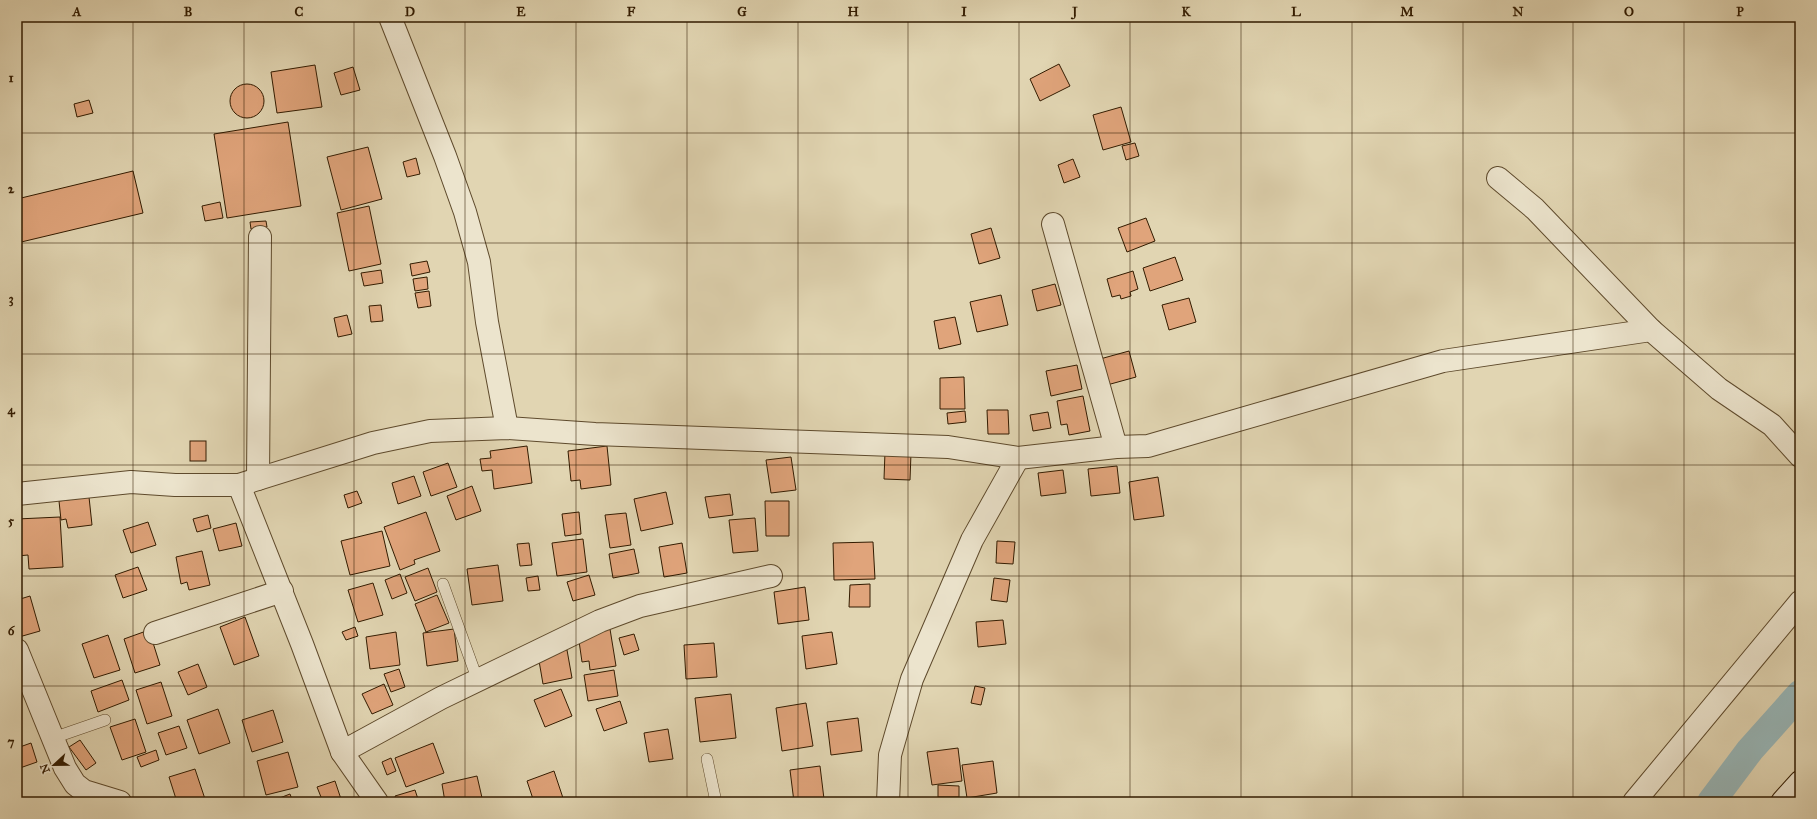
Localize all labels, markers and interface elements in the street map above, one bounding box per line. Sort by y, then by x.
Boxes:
text: A [72,4,82,20]
text: B [184,4,193,20]
text: C [295,4,304,20]
text: D [405,4,415,20]
text: E [516,4,526,20]
text: F [627,4,636,20]
text: G [737,4,747,20]
text: H [847,4,859,20]
text: I [961,4,967,20]
text: J [1070,4,1078,20]
text: K [1181,4,1191,20]
text: L [1291,4,1301,20]
text: M [1400,4,1414,20]
text: N [1512,4,1524,20]
text: O [1624,4,1634,20]
text: P [1736,4,1744,20]
text: 1 [8,70,14,86]
text: 2 [8,181,15,197]
text: 3 [8,291,14,307]
text: 4 [7,402,15,418]
text: 5 [8,513,15,529]
text: 6 [8,623,16,639]
text: 7 [8,734,15,750]
north arrow [34,745,74,785]
text: N [37,761,53,775]

